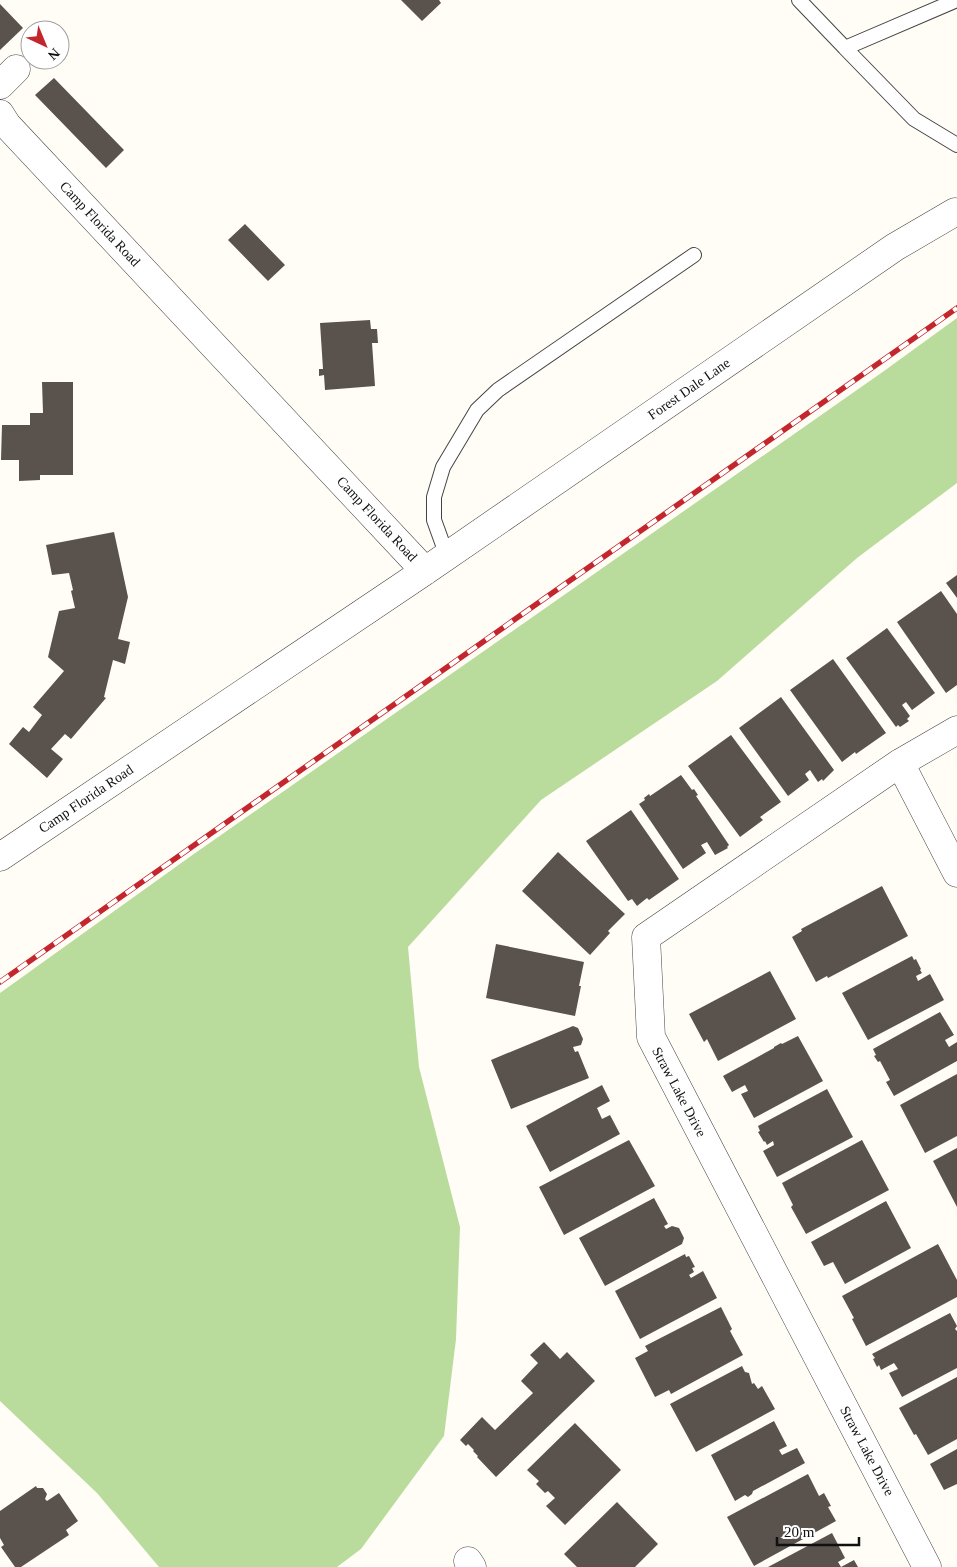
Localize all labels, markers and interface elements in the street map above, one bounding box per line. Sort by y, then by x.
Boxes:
north arrow [20,20,70,70]
text: N [45,45,63,63]
street label: Camp Florida Road [57,179,143,269]
street label: Forest Dale Lane [645,355,733,423]
street label: Camp Florida Road [334,474,420,564]
street label: Camp Florida Road [36,762,136,836]
street label: Straw Lake Drive [649,1045,709,1139]
street label: Straw Lake Drive [837,1404,897,1498]
scale bar [777,1514,860,1546]
text: 20 m [784,1524,815,1540]

